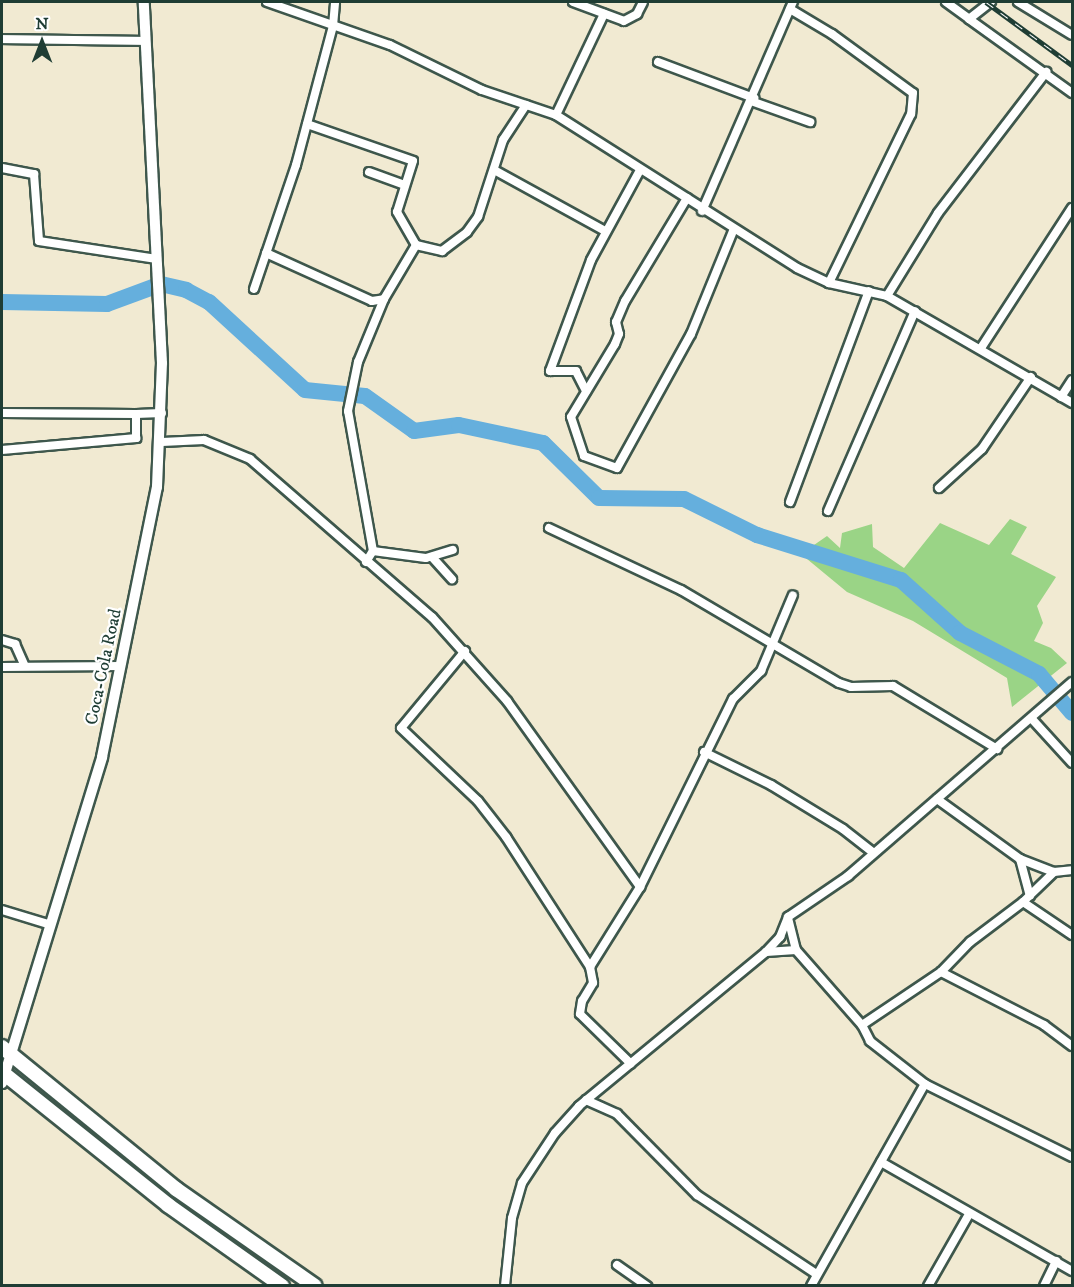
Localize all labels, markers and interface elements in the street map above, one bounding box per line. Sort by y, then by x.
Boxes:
north arrow [12,12,72,72]
text: N [35,14,49,34]
street label: Coca-Cola Road [81,607,127,727]

